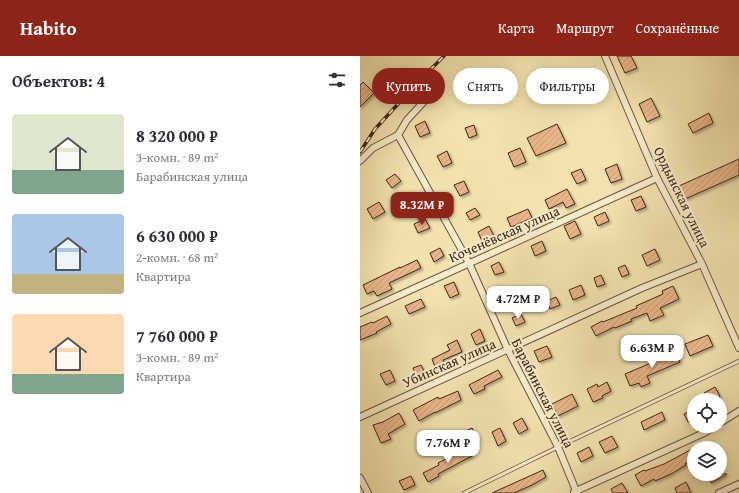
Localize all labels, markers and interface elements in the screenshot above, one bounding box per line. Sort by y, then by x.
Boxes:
text: Habito [20,14,77,42]
text: Карта [498,18,534,38]
text: Маршрут [556,18,614,38]
text: Сохранённые [636,18,719,38]
text: Объектов: 4 [12,68,105,93]
chip: Купить [372,68,445,104]
chip: Снять [453,68,518,104]
chip: Фильтры [526,68,609,104]
icon: filters [326,69,348,91]
text: 8 320 000 ₽ [136,123,218,148]
icon: home [44,130,92,178]
street label: Ордынская улица [649,143,715,251]
text: 3-комн. · 89 m² [136,148,218,167]
text: Барабинская улица [136,167,248,186]
pin: 8.32M ₽ [385,192,459,226]
text: 8.32M ₽ [400,195,444,214]
street label: Коченёвская улица [445,200,563,267]
text: 6 630 000 ₽ [136,223,218,248]
icon: home [44,230,92,278]
text: 2-комн. · 68 m² [136,248,218,267]
text: Квартира [136,267,191,286]
pin: 4.72M ₽ [481,286,555,320]
text: 4.72M ₽ [496,289,540,308]
text: 7 760 000 ₽ [136,323,218,348]
icon: home [44,330,92,378]
street label: Убинская улица [399,333,499,393]
street label: Барабинская улица [507,335,579,452]
pin: 6.63M ₽ [615,335,689,369]
text: 6.63M ₽ [630,338,674,357]
text: 3-комн. · 89 m² [136,348,218,367]
text: Квартира [136,367,191,386]
map controls [687,393,727,481]
button: locate [687,393,727,433]
pin: 7.76M ₽ [411,430,485,464]
text: 7.76M ₽ [426,433,470,452]
button: layers [687,441,727,481]

